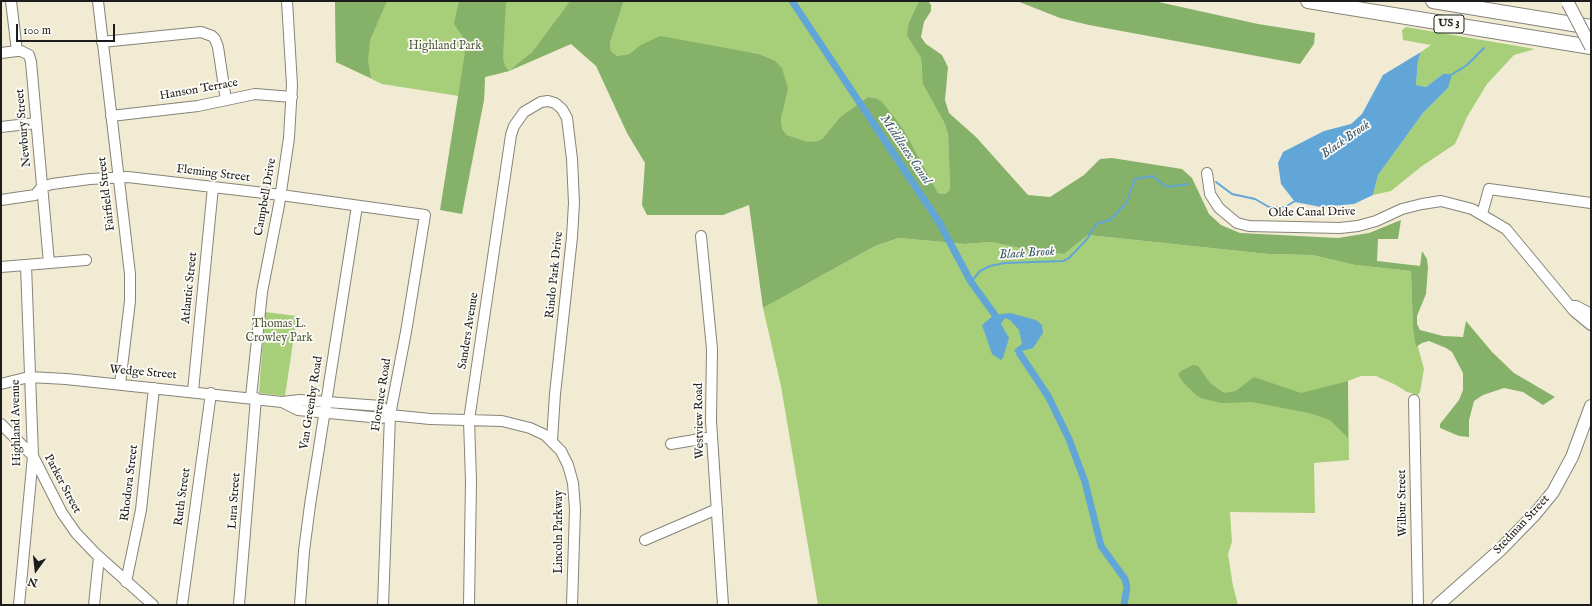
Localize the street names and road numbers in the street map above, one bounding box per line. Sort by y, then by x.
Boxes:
road number: US 3 [1434,15,1464,33]
street label: Hanson Terrace [159,76,239,104]
street label: Newbury Street [13,88,35,168]
street label: Fairfield Street [95,156,119,232]
street label: Campbell Drive [252,157,280,237]
street label: Fleming Street [175,162,251,186]
street label: Olde Canal Drive [1268,205,1356,221]
street label: Rindo Park Drive [543,231,567,319]
street label: Atlantic Street [179,251,201,325]
street label: Sanders Avenue [456,292,482,370]
street label: Van Greenby Road [297,355,327,451]
street label: Florence Road [369,357,395,433]
street label: Wedge Street [109,363,177,383]
street label: Highland Avenue [9,379,25,467]
street label: Westview Road [692,383,708,459]
street label: Rhodora Street [118,444,142,522]
street label: Parker Street [40,452,84,516]
street label: Ruth Street [172,467,194,527]
street label: Wilbur Street [1395,469,1411,537]
street label: Lura Street [226,472,244,530]
street label: Lincoln Parkway [553,490,567,574]
street label: Stedman Street [1491,492,1553,558]

